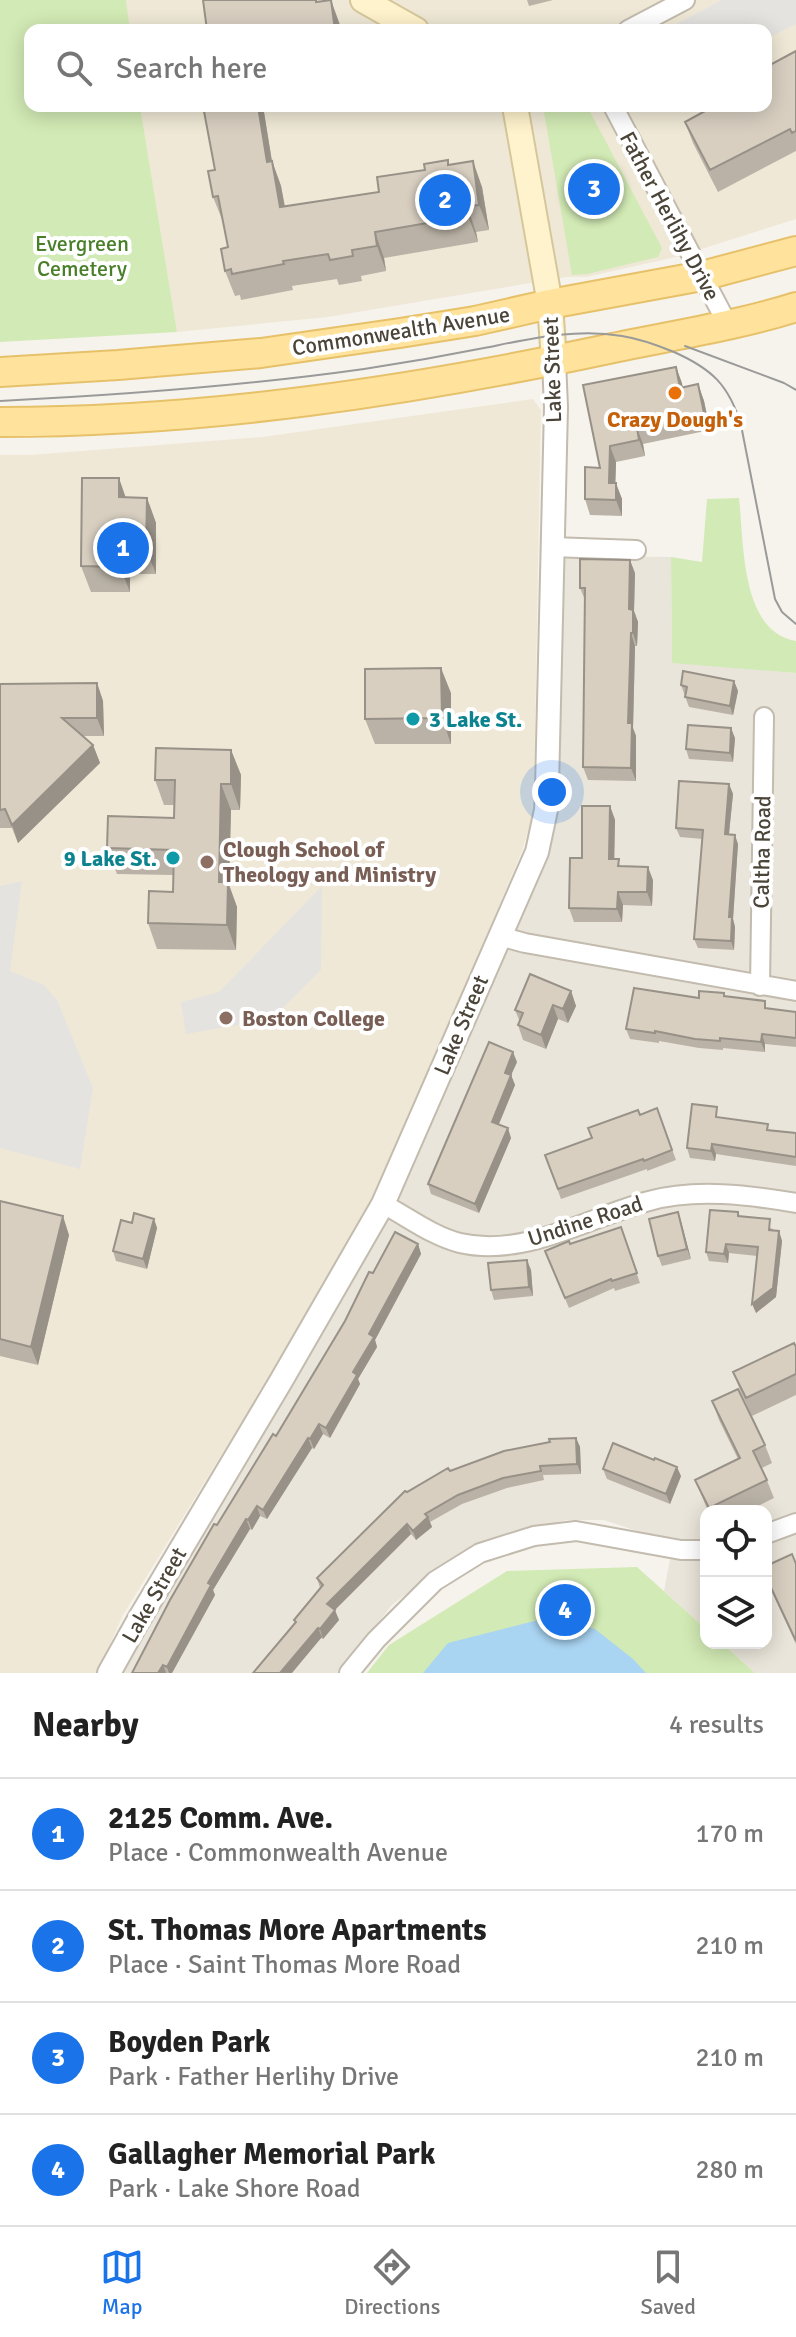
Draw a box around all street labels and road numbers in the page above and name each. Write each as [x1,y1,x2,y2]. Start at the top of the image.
street label: Father Herlihy Drive [614,127,726,305]
street label: Commonwealth Avenue [290,300,512,362]
street label: Lake Street [537,316,567,424]
street label: Caltha Road [748,795,776,909]
street label: Lake Street [428,971,494,1079]
street label: Undine Road [524,1190,646,1252]
street label: Lake Street [116,1542,192,1648]

